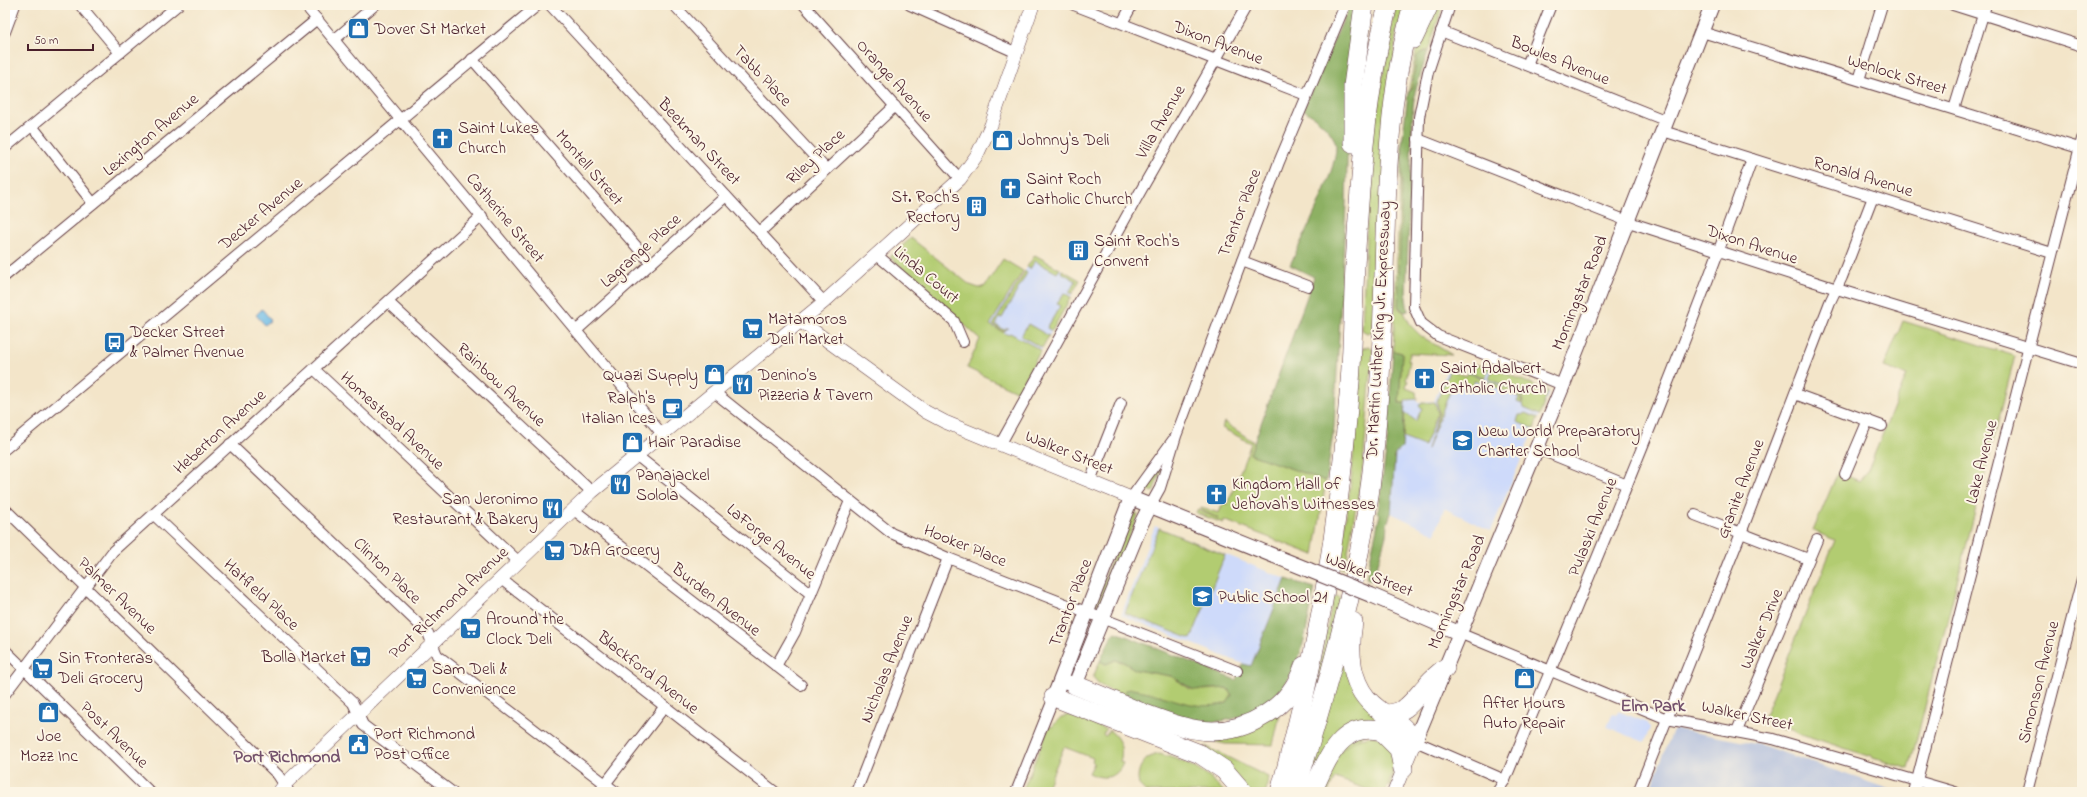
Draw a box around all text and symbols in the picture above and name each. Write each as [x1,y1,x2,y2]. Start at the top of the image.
street label: Dixon Avenue [1168,14,1267,72]
shop icon: Dover St Market [346,16,372,42]
place label: Dover St Market [373,17,486,42]
scale bar [28,26,93,52]
street label: Bowles Avenue [1506,29,1614,92]
text: 50 m [34,32,58,50]
street label: Orange Avenue [848,34,938,130]
street label: Tabb Place [727,39,798,113]
street label: Wenlock Street [1844,48,1950,102]
street label: Villa Avenue [1129,80,1192,165]
street label: Lexington Avenue [98,87,206,184]
street label: Beekman Street [651,92,747,192]
place label: Saint Lukes Church [458,116,539,161]
street label: Riley Place [781,123,852,192]
street label: Montell Street [549,124,629,212]
church icon: Saint Lukes Church [430,125,456,151]
shop icon: Johnny's Deli [990,127,1016,153]
place label: Johnny's Deli [1018,128,1110,154]
street label: Ronald Avenue [1810,150,1916,204]
street label: Trantor Place [1212,165,1268,261]
street label: Catherine Street [460,167,551,269]
place label: Saint Roch Catholic Church [1026,167,1132,212]
street label: Decker Avenue [213,171,309,257]
church icon: Saint Roch Catholic Church [997,176,1023,202]
place label: St. Roch's Rectory [891,185,960,231]
building icon: St. Roch's Rectory [963,194,989,220]
street label: Dr. Martin Luther King Jr. Expressway [1360,200,1400,461]
street label: Lagrange Place [595,208,689,296]
street label: Dixon Avenue [1702,218,1801,272]
place label: Saint Roch's Convent [1094,229,1180,274]
street label: Morningstar Road [1546,231,1616,355]
building icon: Saint Roch's Convent [1065,238,1091,264]
street label: Linda Court [887,240,965,310]
place label: Matamoros Deli Market [767,307,847,352]
supermarket icon: Matamoros Deli Market [740,316,766,342]
place label: Decker Street & Palmer Avenue [129,320,244,365]
bus stop icon: Decker Street & Palmer Avenue [102,329,128,355]
street label: Rainbow Avenue [451,337,552,433]
place label: Saint Adalbert Catholic Church [1440,356,1546,401]
shop icon: Quazi Supply [701,362,727,388]
place label: Quazi Supply [603,363,698,389]
place label: Denino’s Pizzeria & Tavern [757,363,873,408]
church icon: Saint Adalbert Catholic Church [1412,365,1438,391]
street label: Homestead Avenue [334,366,450,477]
restaurant icon: Denino’s Pizzeria & Tavern [730,372,756,398]
street label: Heberton Avenue [168,383,272,481]
place label: Ralph's Italian Ices [582,386,656,431]
cafe icon: Ralph's Italian Ices [659,395,685,421]
street label: Lake Avenue [1960,417,2005,507]
place label: New World Preparatory Charter School [1478,419,1640,464]
street label: Walker Street [1021,424,1117,482]
school or university icon: New World Preparatory Charter School [1449,428,1475,454]
shop icon: Hair Paradise [619,429,645,455]
place label: Hair Paradise [648,430,741,455]
street label: Granite Avenue [1711,435,1772,542]
place label: Panajackel Solola [636,463,710,508]
restaurant icon: Panajackel Solola [608,472,634,498]
place label: Kingdom Hall of Jehovah's Witnesses [1232,472,1376,517]
street label: Pulaski Avenue [1562,473,1624,580]
church icon: Kingdom Hall of Jehovah's Witnesses [1203,481,1229,507]
place label: San Jeronimo Restaurant & Bakery [393,487,538,533]
restaurant icon: San Jeronimo Restaurant & Bakery [540,496,566,522]
street label: LaForge Avenue [719,498,822,588]
street label: Hooker Place [920,518,1011,574]
street label: Morningstar Road [1422,531,1494,654]
street label: Clinton Place [347,532,427,610]
supermarket icon: D&A Grocery [541,537,567,563]
place label: D&A Grocery [569,538,660,564]
street label: Port Richmond Avenue [383,540,515,665]
street label: Walker Street [1321,546,1417,604]
street label: Palmer Avenue [72,552,163,641]
street label: Hatfield Place [217,553,305,637]
street label: Trantor Place [1043,555,1099,651]
street label: Burden Avenue [665,557,766,643]
school or university icon: Public School 21 [1190,584,1216,610]
place label: Public School 21 [1218,585,1328,610]
street label: Walker Drive [1734,585,1790,673]
place label: Around the Clock Deli [486,607,564,652]
street label: Nicholas Avenue [854,611,920,727]
supermarket icon: Around the Clock Deli [458,616,484,642]
street label: Simonson Avenue [2012,618,2066,746]
street label: Blackford Avenue [591,625,704,721]
supermarket icon: Bolla Market [348,644,374,670]
place label: Bolla Market [261,645,346,670]
place label: Sin Fronteras Deli Grocery [57,646,153,692]
supermarket icon: Sin Fronteras Deli Grocery [30,655,56,681]
place label: Sam Deli & Convenience [432,657,516,702]
supermarket icon: Sam Deli & Convenience [404,666,430,692]
shop icon: After Hours Auto Repair [1511,666,1537,692]
place label: After Hours Auto Repair [1483,691,1566,736]
district label: Elm Park [1621,694,1687,720]
street label: Walker Street [1699,694,1795,738]
street label: Post Avenue [74,696,154,775]
shop icon: Joe Mozz Inc [36,699,62,725]
place label: Port Richmond Post Office [374,722,475,767]
place label: Joe Mozz Inc [20,724,78,769]
public building icon: Port Richmond Post Office [346,731,372,757]
district label: Port Richmond [234,745,341,771]

